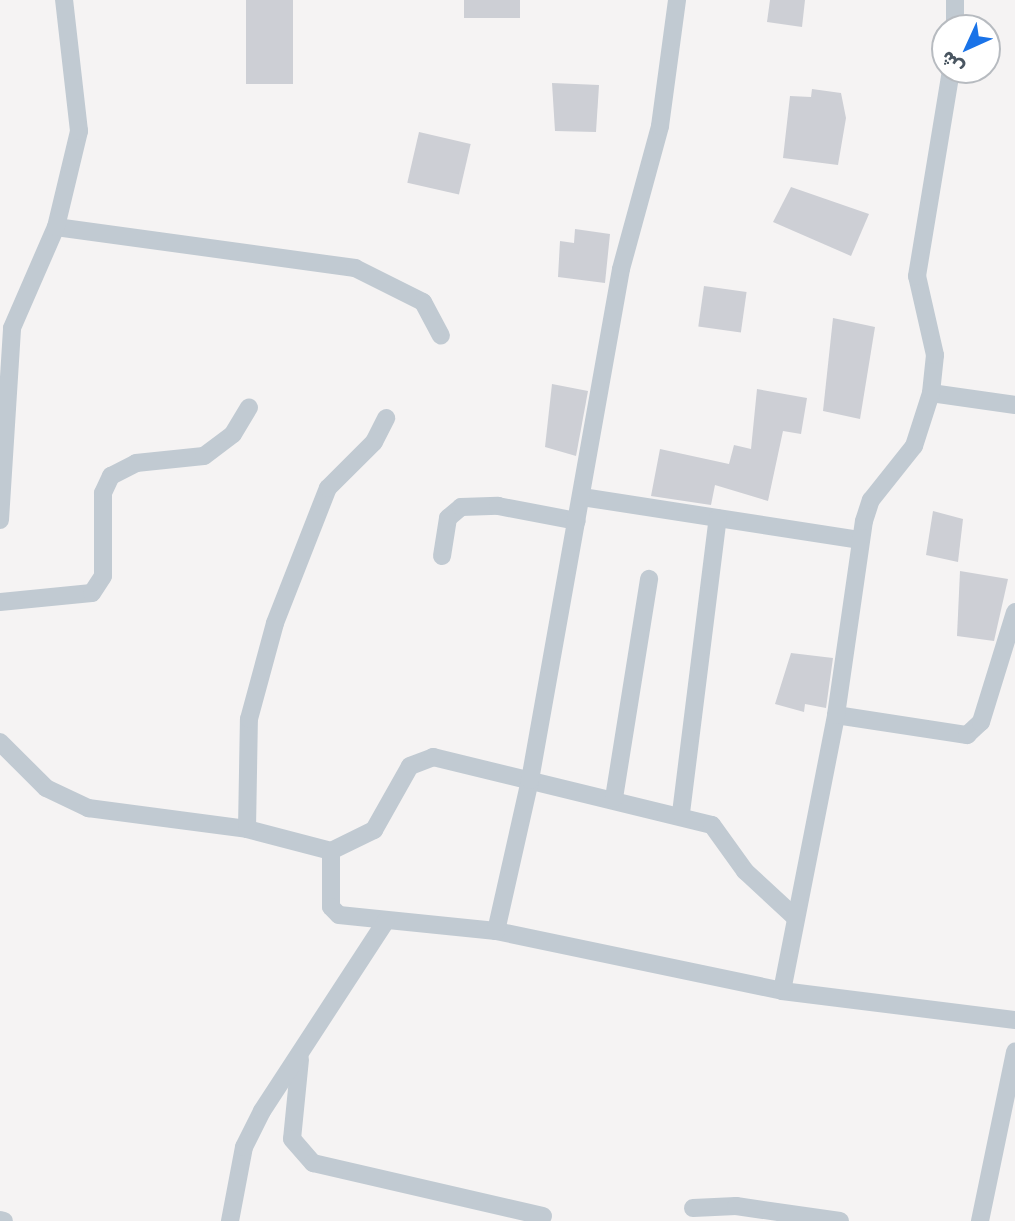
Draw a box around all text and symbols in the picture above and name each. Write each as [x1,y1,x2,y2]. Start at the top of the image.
north arrow [931,14,1001,84]
text: ش [936,46,969,79]

